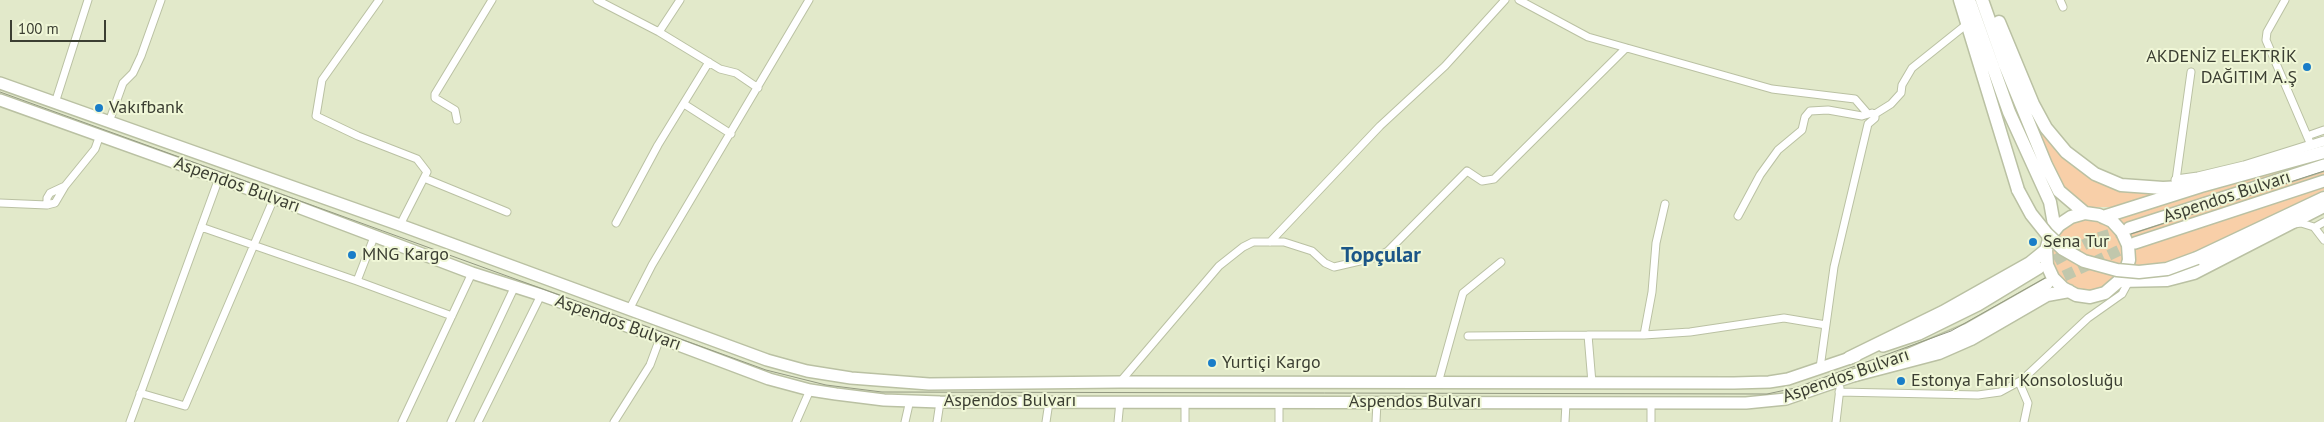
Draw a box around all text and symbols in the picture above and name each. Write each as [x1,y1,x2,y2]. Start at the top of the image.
scale bar [12,10,109,42]
text: 100 m [18,19,59,38]
place label: AKDENİZ ELEKTRİK DAĞITIM A.Ş [2146,46,2297,88]
marker: AKDENİZ ELEKTRİK DAĞITIM A.Ş [2301,61,2313,73]
place label: Vakıfbank [109,97,184,119]
marker: Vakıfbank [93,102,105,114]
street label: Aspendos Bulvarı [171,152,303,218]
street label: Aspendos Bulvarı [2161,166,2293,228]
place label: Sena Tur [2043,231,2109,253]
marker: Sena Tur [2027,236,2039,248]
district label: Topçular [1341,243,1421,269]
place label: MNG Kargo [362,244,449,266]
marker: MNG Kargo [346,249,358,261]
street label: Aspendos Bulvarı [552,290,684,356]
street label: Aspendos Bulvarı [1780,344,1912,408]
place label: Yurtiçi Kargo [1222,352,1321,374]
marker: Yurtiçi Kargo [1206,357,1218,369]
place label: Estonya Fahri Konsolosluğu [1911,370,2123,392]
marker: Estonya Fahri Konsolosluğu [1895,375,1907,387]
street label: Aspendos Bulvarı [944,390,1076,412]
street label: Aspendos Bulvarı [1349,391,1481,413]

